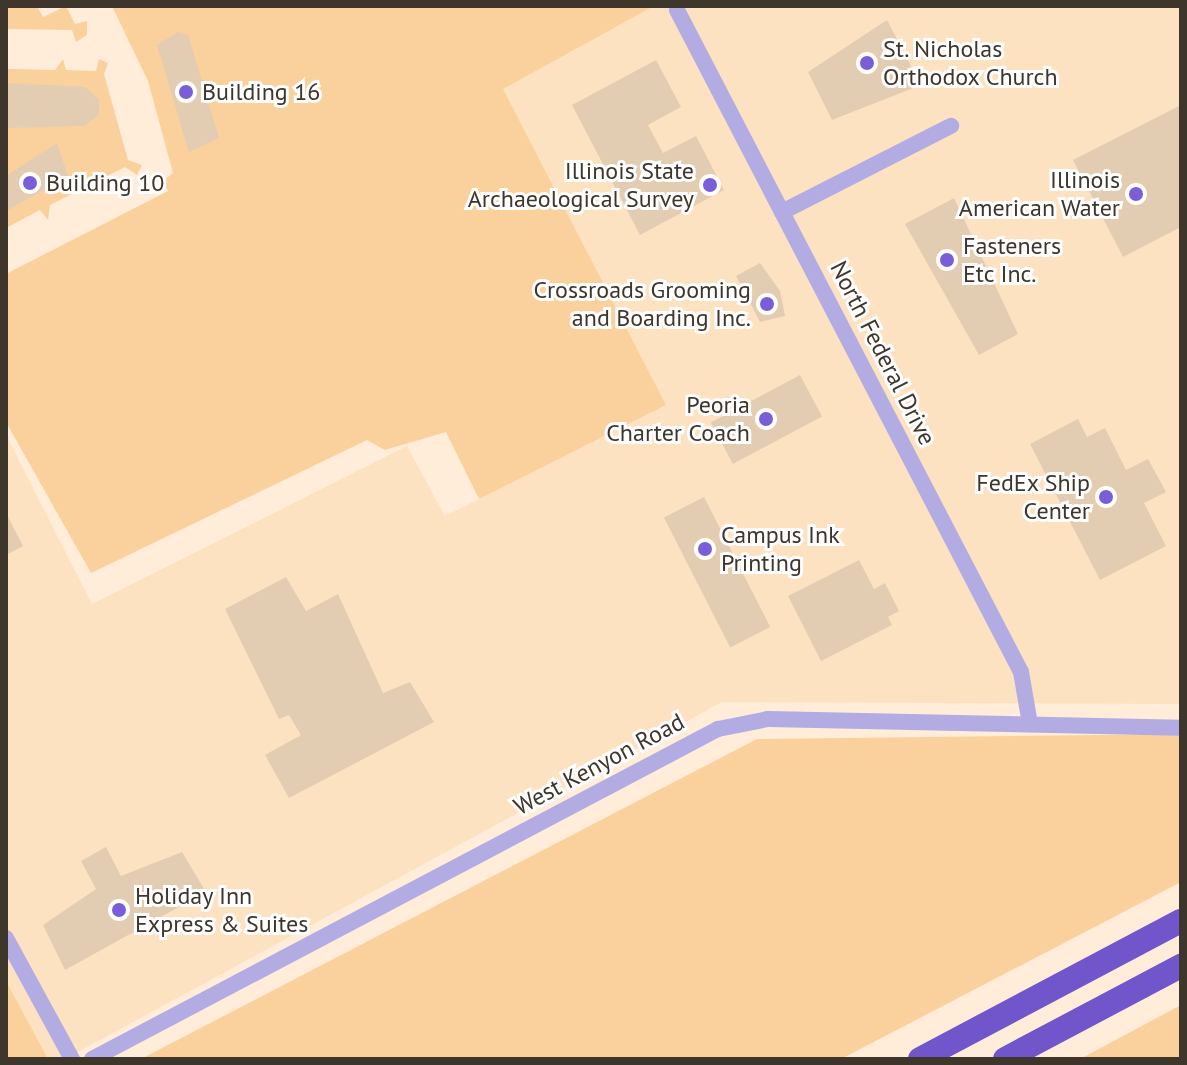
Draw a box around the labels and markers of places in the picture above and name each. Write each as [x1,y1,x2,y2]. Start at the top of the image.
place label: St. Nicholas Orthodox Church [883,35,1058,91]
marker: St. Nicholas Orthodox Church [858,54,876,72]
place label: Building 16 [202,78,320,106]
marker: Building 16 [177,83,195,101]
place label: Illinois State Archaeological Survey [468,157,694,213]
place label: Illinois American Water [958,166,1120,222]
place label: Building 10 [46,169,164,197]
marker: Building 10 [21,174,39,192]
marker: Illinois State Archaeological Survey [701,176,719,194]
marker: Illinois American Water [1127,185,1145,203]
place label: Fasteners Etc Inc. [963,232,1061,288]
marker: Fasteners Etc Inc. [938,251,956,269]
place label: Crossroads Grooming and Boarding Inc. [534,276,751,332]
marker: Crossroads Grooming and Boarding Inc. [758,295,776,313]
place label: Peoria Charter Coach [606,391,750,447]
marker: Peoria Charter Coach [757,410,775,428]
place label: FedEx Ship Center [976,469,1090,525]
marker: FedEx Ship Center [1097,488,1115,506]
place label: Campus Ink Printing [721,521,840,577]
marker: Campus Ink Printing [696,540,714,558]
place label: Holiday Inn Express & Suites [135,882,308,938]
marker: Holiday Inn Express & Suites [110,901,128,919]

